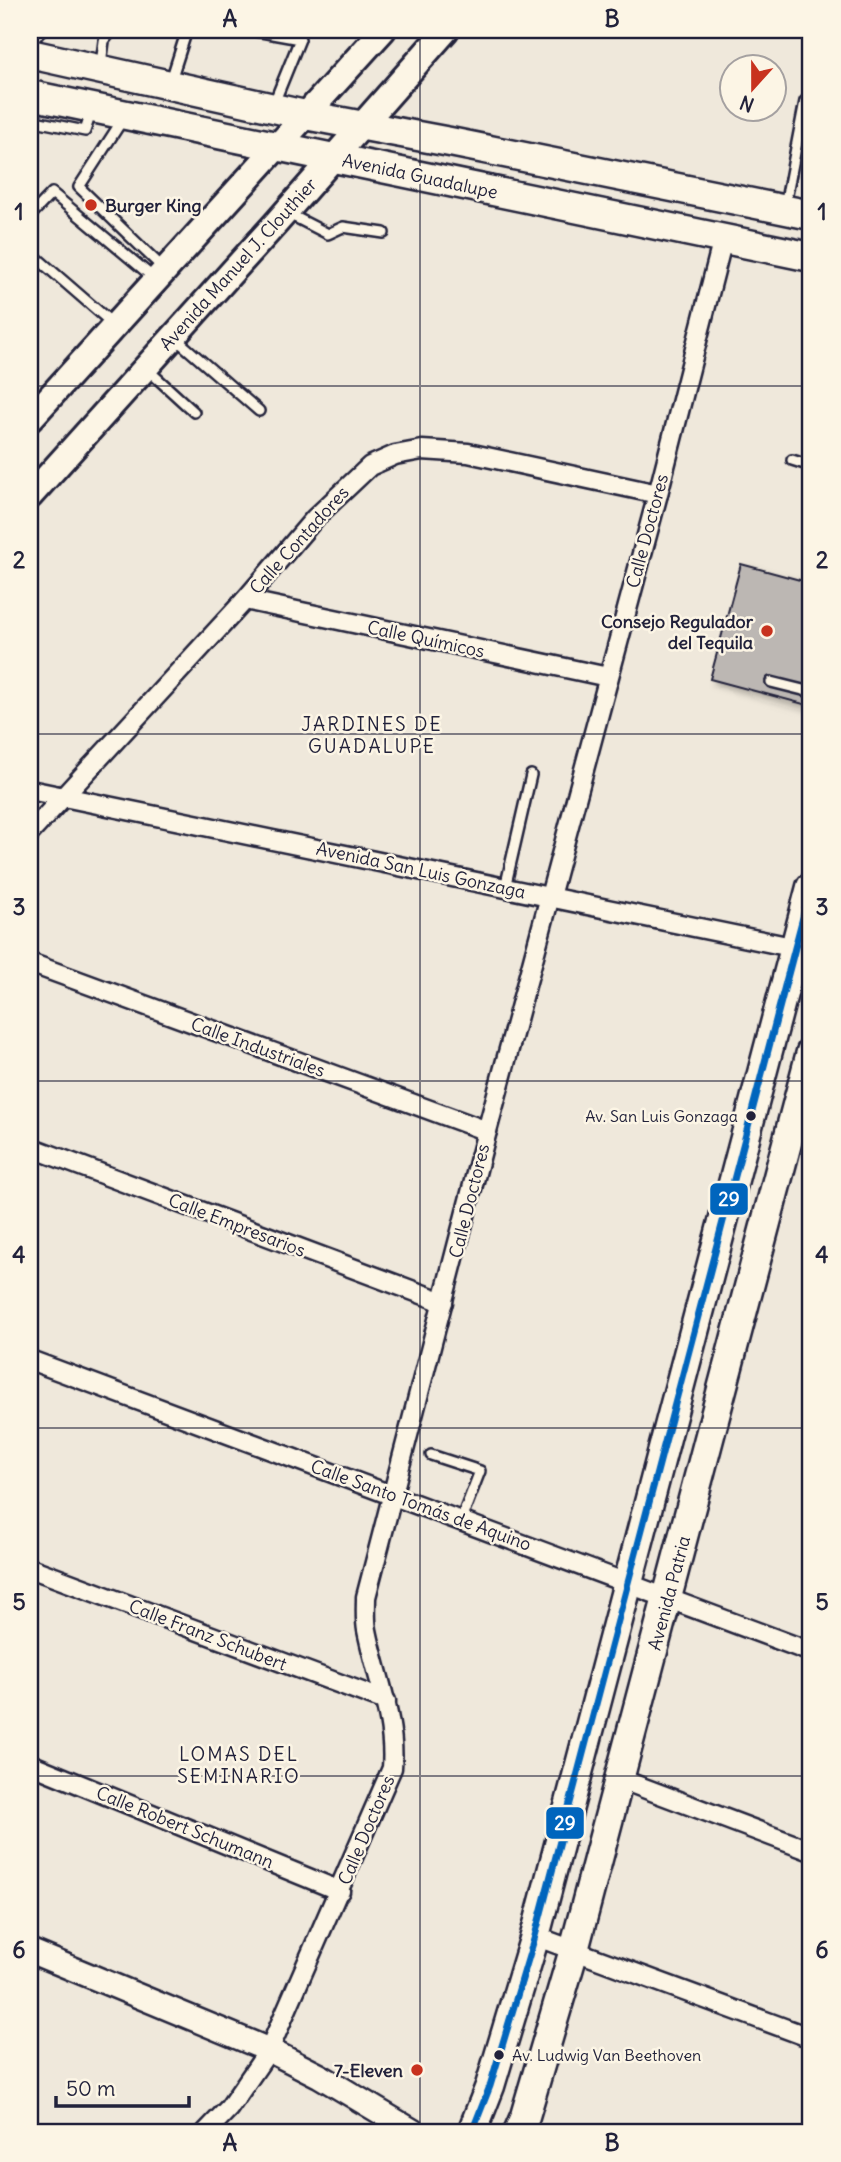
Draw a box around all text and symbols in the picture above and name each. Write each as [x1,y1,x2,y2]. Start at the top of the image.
text: A [223,4,238,33]
text: B [604,4,620,33]
north arrow [718,52,788,122]
text: N [736,90,757,117]
street label: Avenida Guadalupe [340,148,500,204]
street label: Avenida Manuel J. Clouthier [154,173,322,355]
place label: Burger King [105,194,201,217]
text: 1 [14,197,24,226]
marker: Burger King [83,197,99,213]
text: 1 [817,197,827,226]
street label: Calle Doctores [621,472,673,590]
street label: Calle Contadores [244,481,354,599]
text: 2 [13,545,26,574]
text: 2 [816,545,829,574]
place label: Consejo Regulador del Tequila [601,610,754,654]
street label: Calle Químicos [365,615,487,663]
marker: Consejo Regulador del Tequila [759,623,775,639]
district label: JARDINES DE GUADALUPE [301,712,443,758]
street label: Avenida San Luis Gonzaga [314,837,528,903]
text: 3 [12,892,26,921]
text: 3 [815,892,829,921]
street label: Calle Industriales [188,1012,328,1082]
place label: Av. San Luis Gonzaga [585,1106,738,1126]
marker: Av. San Luis Gonzaga [744,1109,758,1123]
street label: Calle Doctores [444,1141,494,1261]
line badge: 29 [709,1182,749,1216]
text: 29 [718,1187,740,1211]
street label: Calle Empresarios [165,1188,309,1262]
text: 4 [12,1240,26,1269]
text: 4 [815,1240,829,1269]
street label: Calle Santo Tomás de Aquino [308,1454,534,1556]
street label: Avenida Patria [643,1533,695,1653]
text: 5 [12,1587,26,1616]
text: 5 [815,1587,829,1616]
street label: Calle Franz Schubert [126,1594,290,1676]
district label: LOMAS DEL SEMINARIO [177,1742,301,1788]
street label: Calle Doctores [333,1772,399,1888]
street label: Calle Robert Schumann [93,1781,277,1873]
line badge: 29 [545,1806,585,1840]
text: 29 [554,1811,576,1835]
text: 6 [12,1935,26,1964]
text: 6 [815,1935,829,1964]
place label: Av. Ludwig Van Beethoven [512,2045,701,2065]
marker: Av. Ludwig Van Beethoven [492,2048,506,2062]
place label: 7-Eleven [334,2059,404,2082]
marker: 7-Eleven [409,2062,425,2078]
scale bar [56,2064,189,2108]
text: 50 m [66,2075,115,2102]
text: A [223,2128,238,2157]
text: B [604,2128,620,2157]

